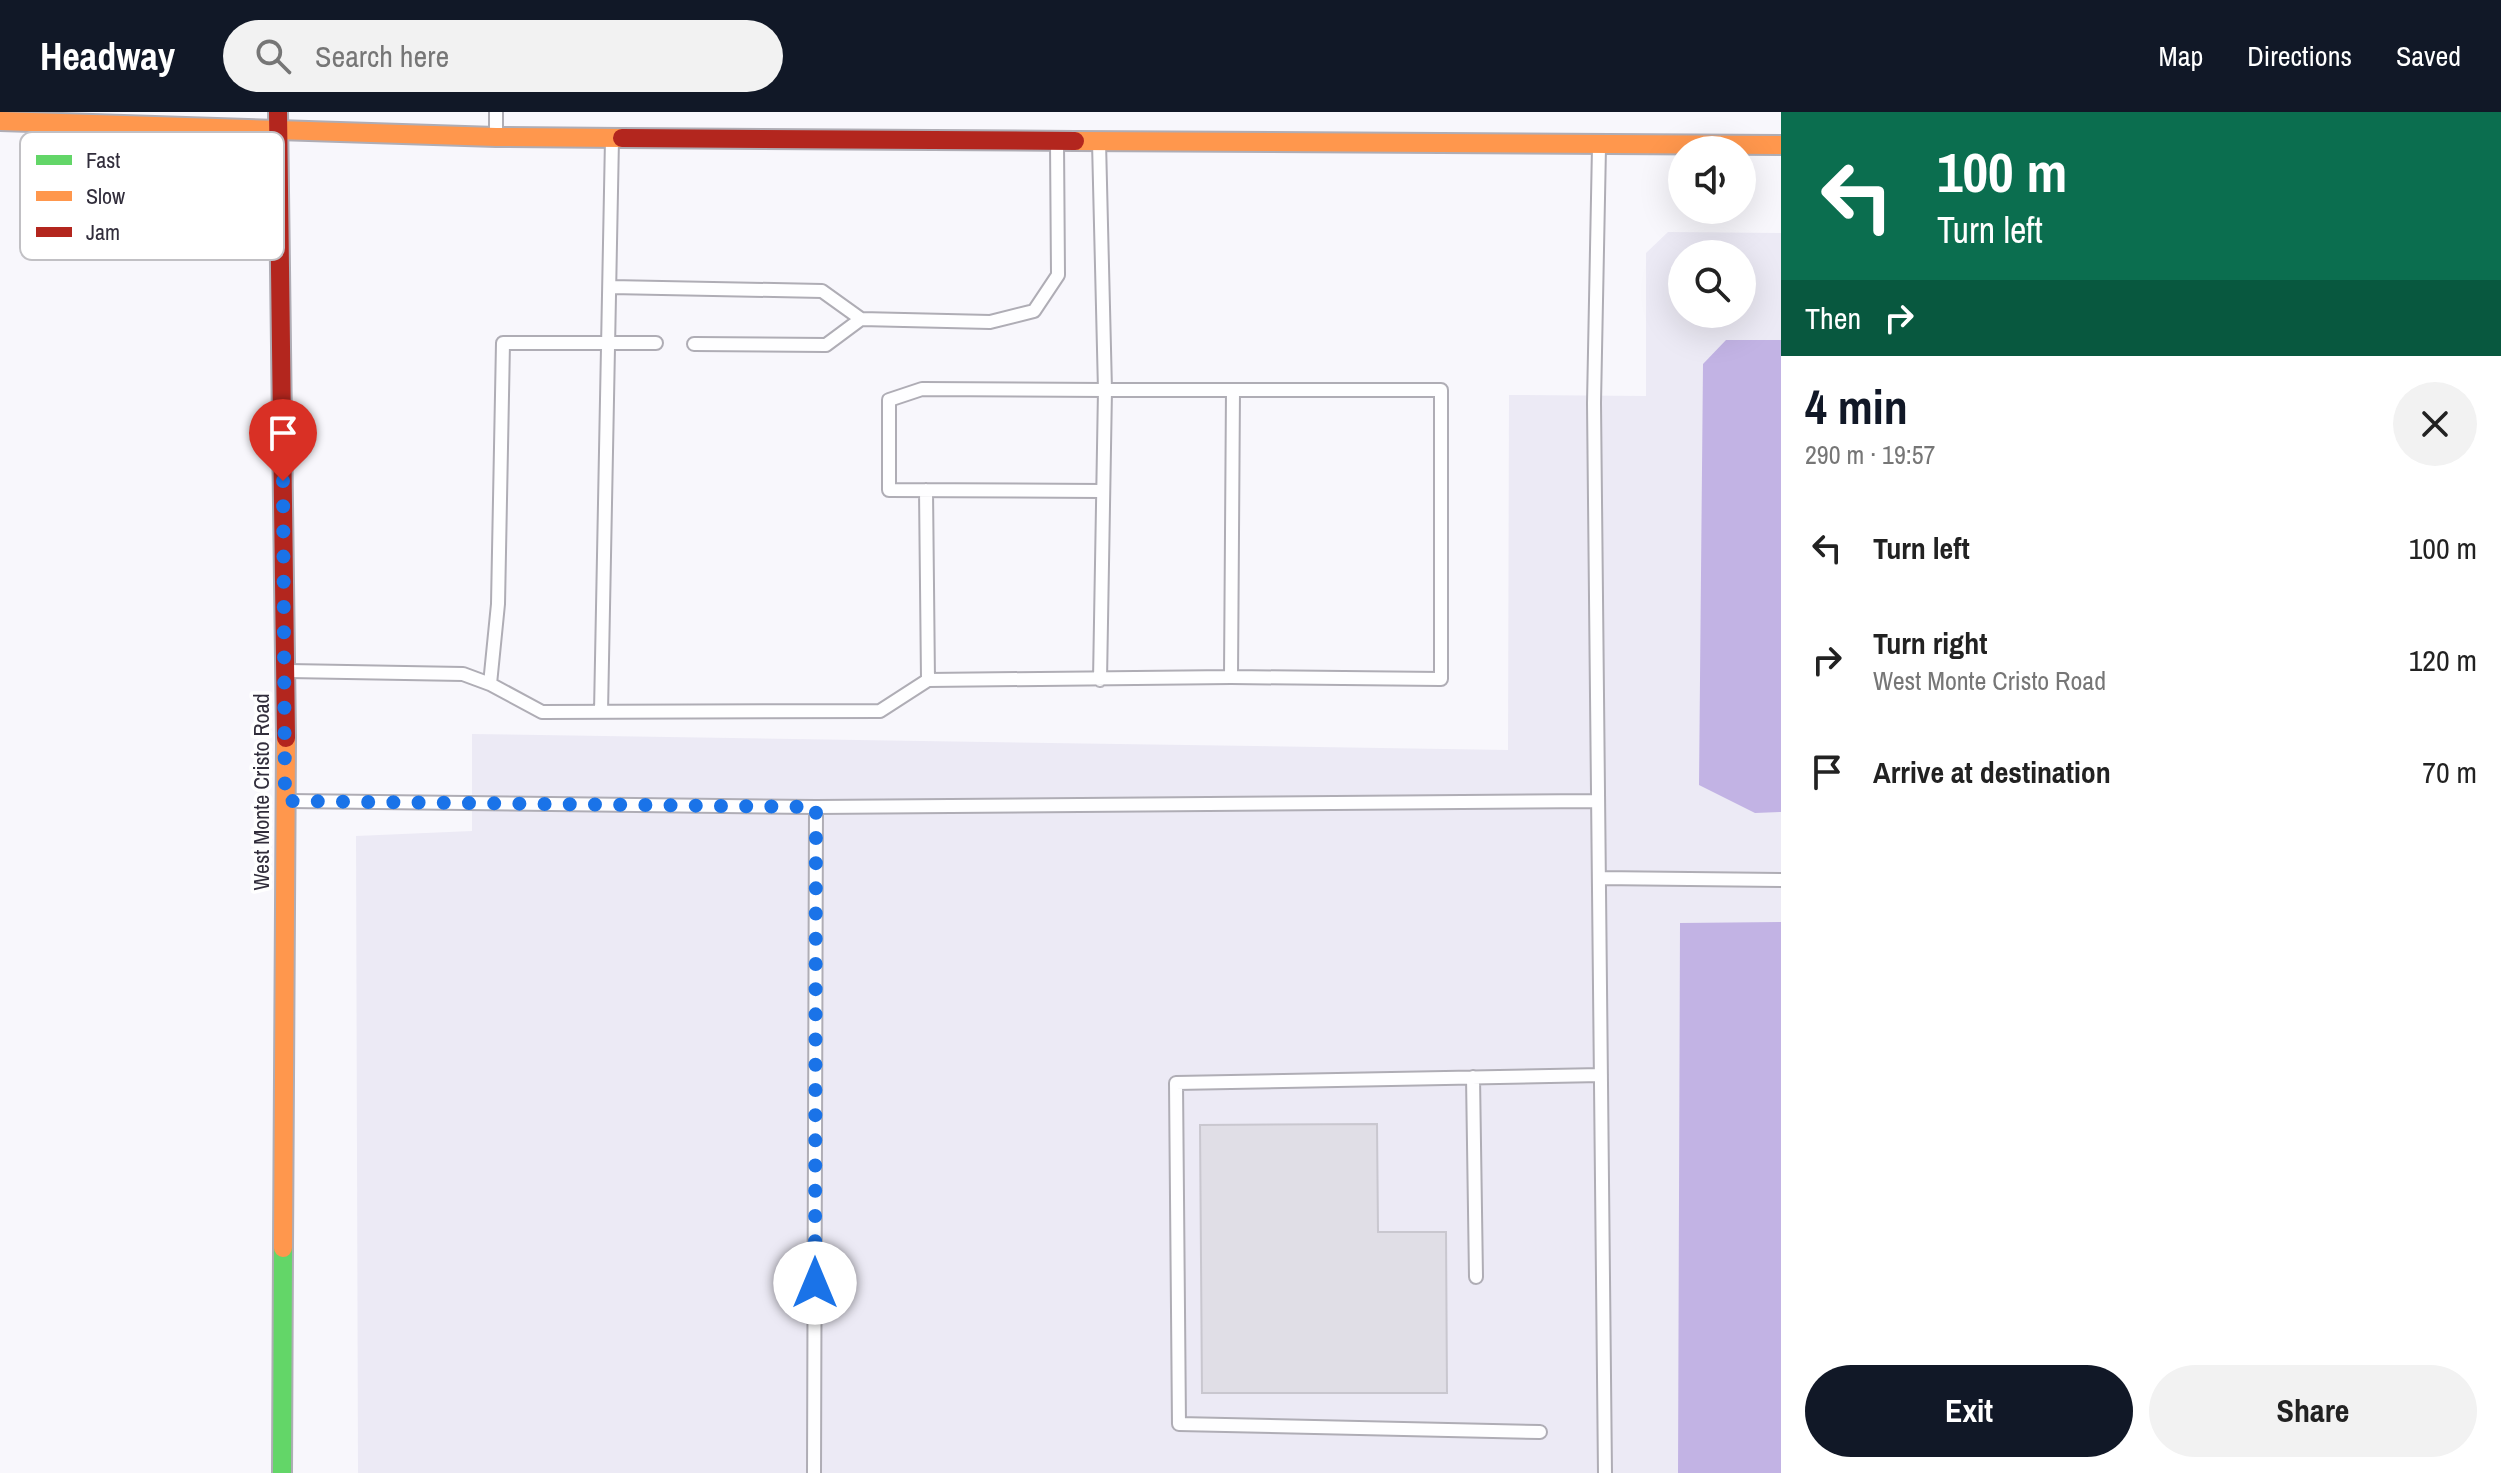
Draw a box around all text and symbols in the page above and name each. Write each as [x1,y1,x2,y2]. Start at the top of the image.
search box [223,20,783,92]
text: Headway [40,31,175,82]
icon: search [251,34,295,78]
text: Search here [315,36,449,76]
text: Map [2159,37,2203,75]
text: Directions [2247,37,2352,75]
text: Saved [2396,37,2461,75]
legend [20,132,284,260]
text: 100 m [1937,134,2067,209]
map controls [1668,136,1756,328]
button: sound [1668,136,1756,224]
icon: left [1805,144,1909,248]
text: Fast [86,145,120,175]
text: Slow [86,181,125,211]
text: Turn left [1937,206,2043,254]
text: Jam [86,217,120,247]
button: search [1668,240,1756,328]
icon: right [1877,296,1921,340]
text: Then [1805,298,1861,338]
text: 4 min [1805,374,1908,439]
button: close [2393,382,2477,466]
pin [249,399,317,481]
icon: arrive [261,411,305,455]
text: 290 m · 19:57 [1805,437,1935,472]
icon: left [1805,526,1849,570]
text: Turn left [1873,528,1970,568]
text: 100 m [2409,528,2477,568]
text: Turn right [1873,623,1987,663]
icon: right [1805,638,1849,682]
text: 120 m [2409,640,2477,680]
text: West Monte Cristo Road [1873,663,2106,698]
street label: West Monte Cristo Road [246,693,276,891]
icon: arrive [1805,750,1849,794]
text: Arrive at destination [1873,752,2111,792]
text: 70 m [2422,752,2477,792]
position arrow [773,1241,857,1325]
button: Exit [1805,1365,2133,1457]
button: Share [2149,1365,2477,1457]

